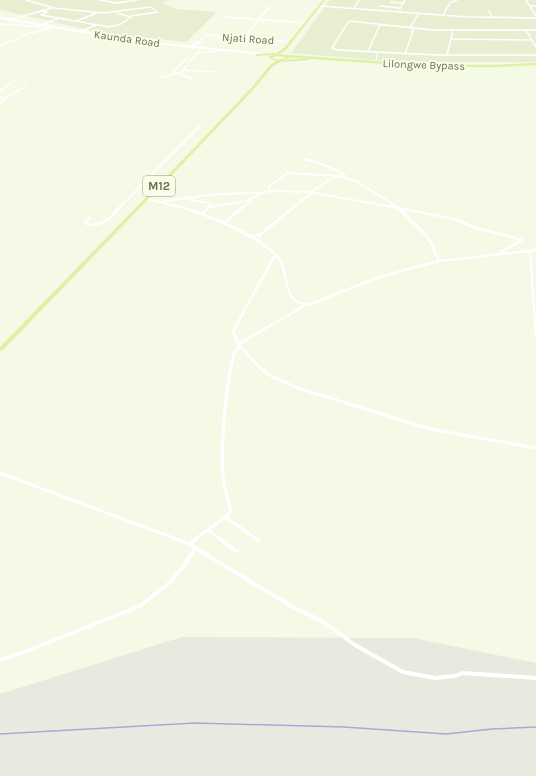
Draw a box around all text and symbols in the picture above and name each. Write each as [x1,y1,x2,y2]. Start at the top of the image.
street label: Kaunda Road [93,28,161,50]
street label: Njati Road [221,31,275,47]
street label: Lilongwe Bypass [382,57,466,73]
road number: M12 [143,176,175,196]

